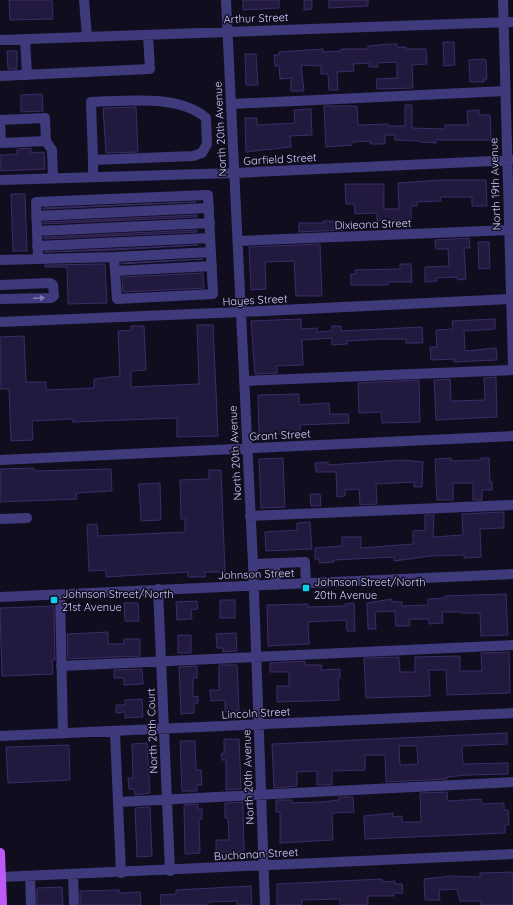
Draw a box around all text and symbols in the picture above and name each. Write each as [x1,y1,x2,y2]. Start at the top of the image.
street label: Arthur Street [223,10,289,26]
street label: North 20th Avenue [211,81,229,177]
street label: North 19th Avenue [486,137,504,231]
street label: Garfield Street [243,150,317,168]
street label: Dixieana Street [334,216,412,232]
street label: Hayes Street [222,291,288,309]
one-way arrow [33,295,46,301]
street label: North 20th Avenue [226,405,244,501]
street label: Grant Street [249,426,311,444]
street label: Johnson Street [217,566,295,582]
place label: Johnson Street/North 20th Avenue [314,575,425,602]
marker: Johnson Street/North 20th Avenue [301,583,311,593]
place label: Johnson Street/North 21st Avenue [62,587,173,614]
marker: Johnson Street/North 21st Avenue [49,595,59,605]
street label: North 20th Court [144,688,160,774]
street label: Lincoln Street [221,704,291,722]
street label: North 20th Avenue [239,729,257,825]
street label: Buchanan Street [213,845,299,863]

